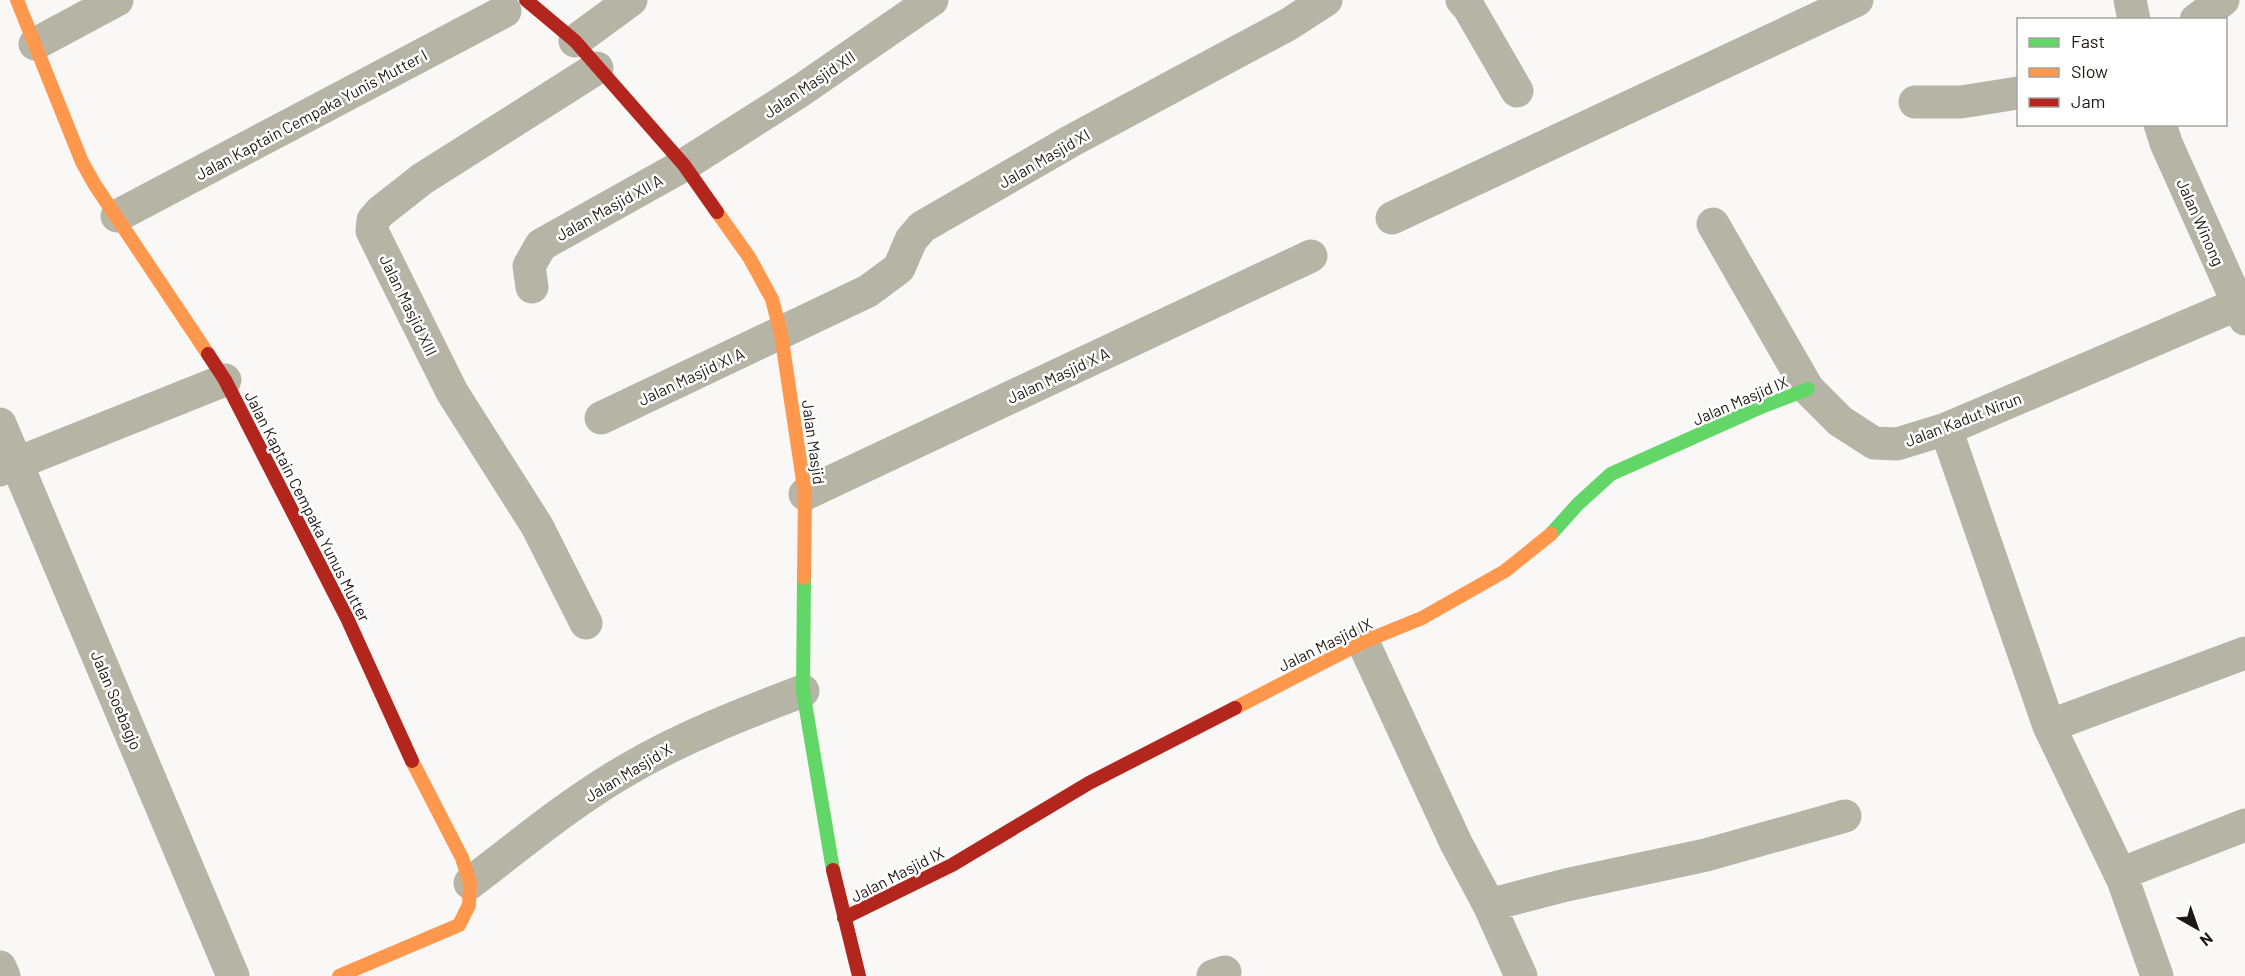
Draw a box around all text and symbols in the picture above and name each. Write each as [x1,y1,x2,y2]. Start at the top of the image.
legend [2017,18,2227,126]
text: Fast [2071,30,2105,52]
street label: Jalan Kaptain Cempaka Yunis Mutter I [192,45,430,183]
street label: Jalan Masjid XII [760,46,858,122]
text: Slow [2071,60,2108,82]
text: Jam [2071,90,2105,112]
street label: Jalan Masjid XI [995,124,1093,192]
street label: Jalan Masjid XII A [552,170,666,244]
street label: Jalan Winong [2173,175,2229,269]
street label: Jalan Masjid XIII [376,251,442,359]
street label: Jalan Masjid XI A [635,343,747,409]
street label: Jalan Masjid X A [1004,343,1112,407]
street label: Jalan Masjid IX [1689,371,1791,429]
street label: Jalan Kaptain Cempaka Yunus Mutter [241,387,375,625]
street label: Jalan Kadut Nirun [1902,388,2024,450]
street label: Jalan Masjid [799,399,829,485]
street label: Jalan Masjid IX [1275,613,1375,675]
street label: Jalan Soebagjo [88,648,146,752]
street label: Jalan Masjid X [581,739,675,805]
street label: Jalan Masjid IX [847,842,947,906]
north arrow [2167,898,2227,958]
text: N [2197,929,2217,951]

